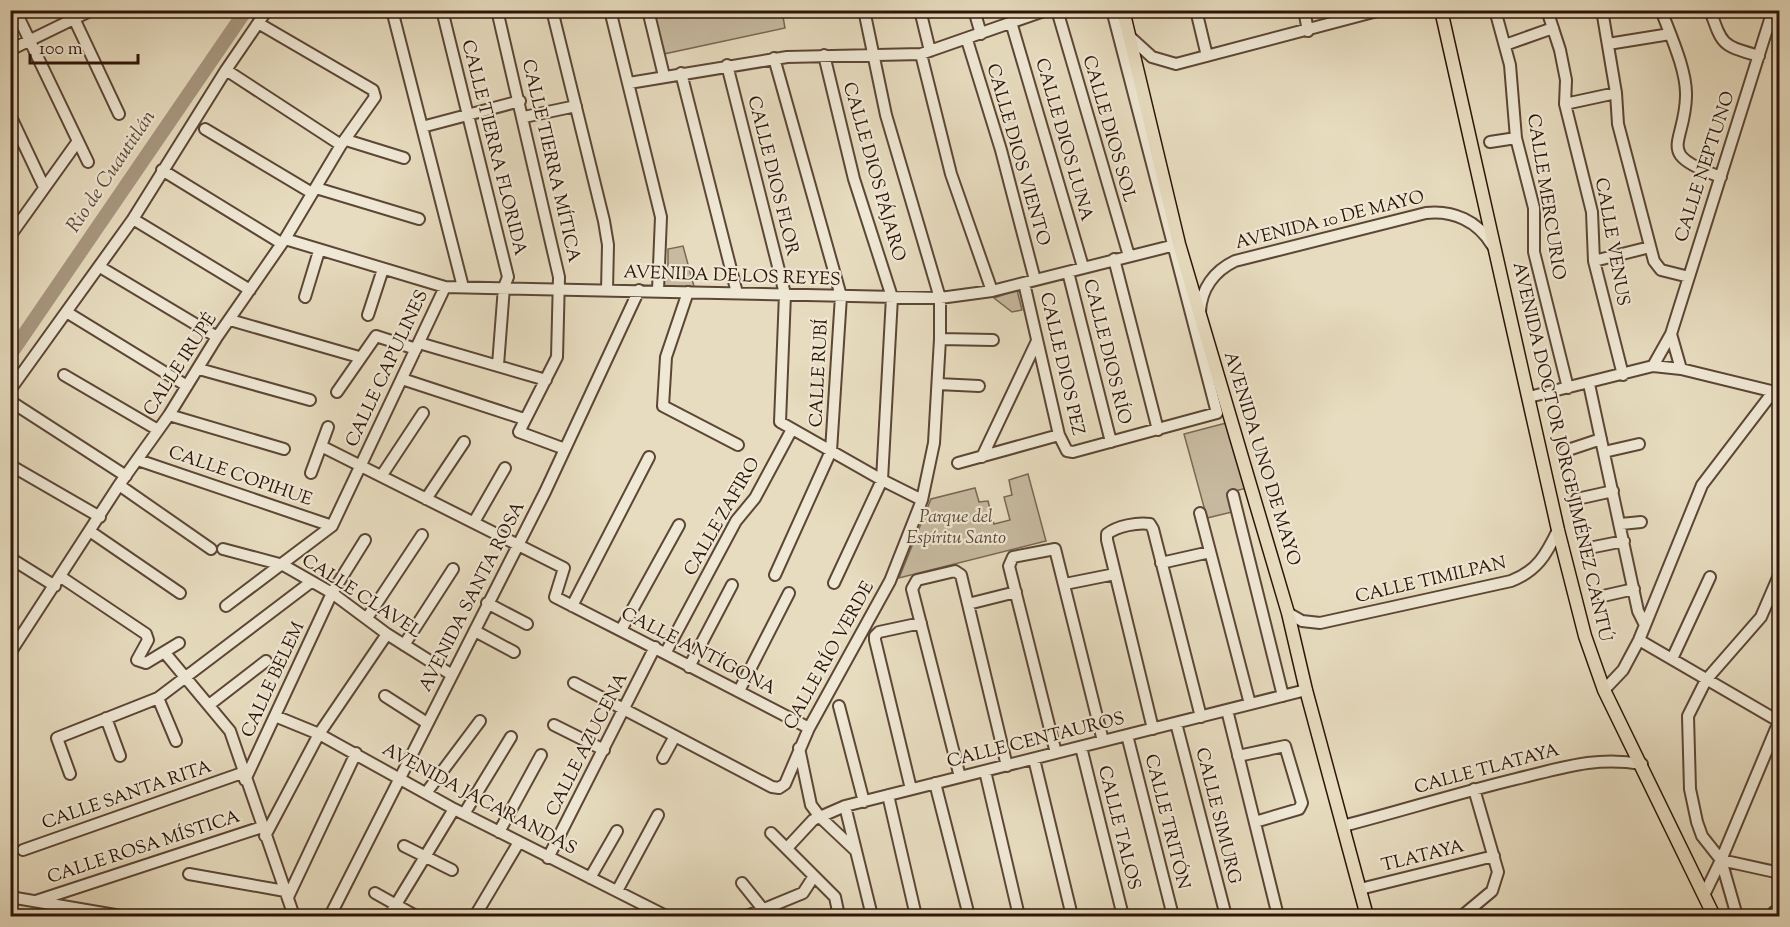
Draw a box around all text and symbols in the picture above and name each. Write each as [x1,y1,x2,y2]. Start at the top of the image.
scale bar [30,27,138,65]
text: 100 m [39,37,83,63]
street label: CALLE TIERRA FLORIDA [454,37,532,259]
street label: CALLE DIOS SOL [1075,52,1141,206]
street label: CALLE DIOS LUNA [1027,55,1099,225]
street label: CALLE TIERRA MÍTICA [514,57,586,266]
street label: CALLE DIOS VIENTO [979,61,1055,249]
street label: CALLE DIOS PÁJARO [835,79,911,265]
street label: CALLE NEPTUNO [1669,88,1743,246]
street label: CALLE DIOS FLOR [740,93,804,259]
water label: Rio de Cuautitlán [60,105,164,239]
street label: CALLE MERCURIO [1519,112,1571,282]
street label: CALLE VENUS [1587,176,1635,308]
street label: AVENIDA 10 DE MAYO [1233,185,1427,257]
street label: AVENIDA DE LOS REYES [623,260,841,294]
street label: AVENIDA DOCTOR JORGE JIMÉNEZ CANTÚ [1505,260,1618,645]
street label: CALLE DIOS RÍO [1075,277,1137,427]
street label: CALLE CAPULINES [340,286,436,452]
street label: CALLE DIOS PEZ [1032,290,1090,438]
street label: CALLE IRUPÉ [138,308,224,422]
street label: CALLE RUBÍ [804,318,836,428]
street label: AVENIDA UNO DE MAYO [1216,349,1306,569]
street label: CALLE COPIHUE [165,440,315,514]
street label: CALLE ZAFIRO [678,453,768,581]
street label: AVENIDA SANTA ROSA [414,497,533,697]
park label: Parque del Espíritu Santo [906,505,1006,552]
street label: CALLE CLAVEL [296,548,426,646]
street label: CALLE TIMILPAN [1353,551,1509,611]
street label: CALLE RÍO VERDE [778,577,882,735]
street label: CALLE ANTÍGONA [616,602,780,703]
street label: CALLE BELEM [236,617,312,742]
street label: CALLE AZUCENA [540,668,636,821]
street label: CALLE CENTAUROS [944,706,1128,776]
street label: AVENIDA JACARANDAS [377,738,581,862]
street label: CALLE TLATAYA [1412,738,1563,802]
street label: CALLE SIMURG [1187,745,1247,887]
street label: CALLE TRITÓN [1137,751,1196,892]
street label: CALLE SANTA RITA [39,755,216,837]
street label: CALLE TALOS [1090,763,1146,893]
street label: CALLE ROSA MÍSTICA [44,804,244,891]
street label: TLATAYA [1379,834,1467,880]

